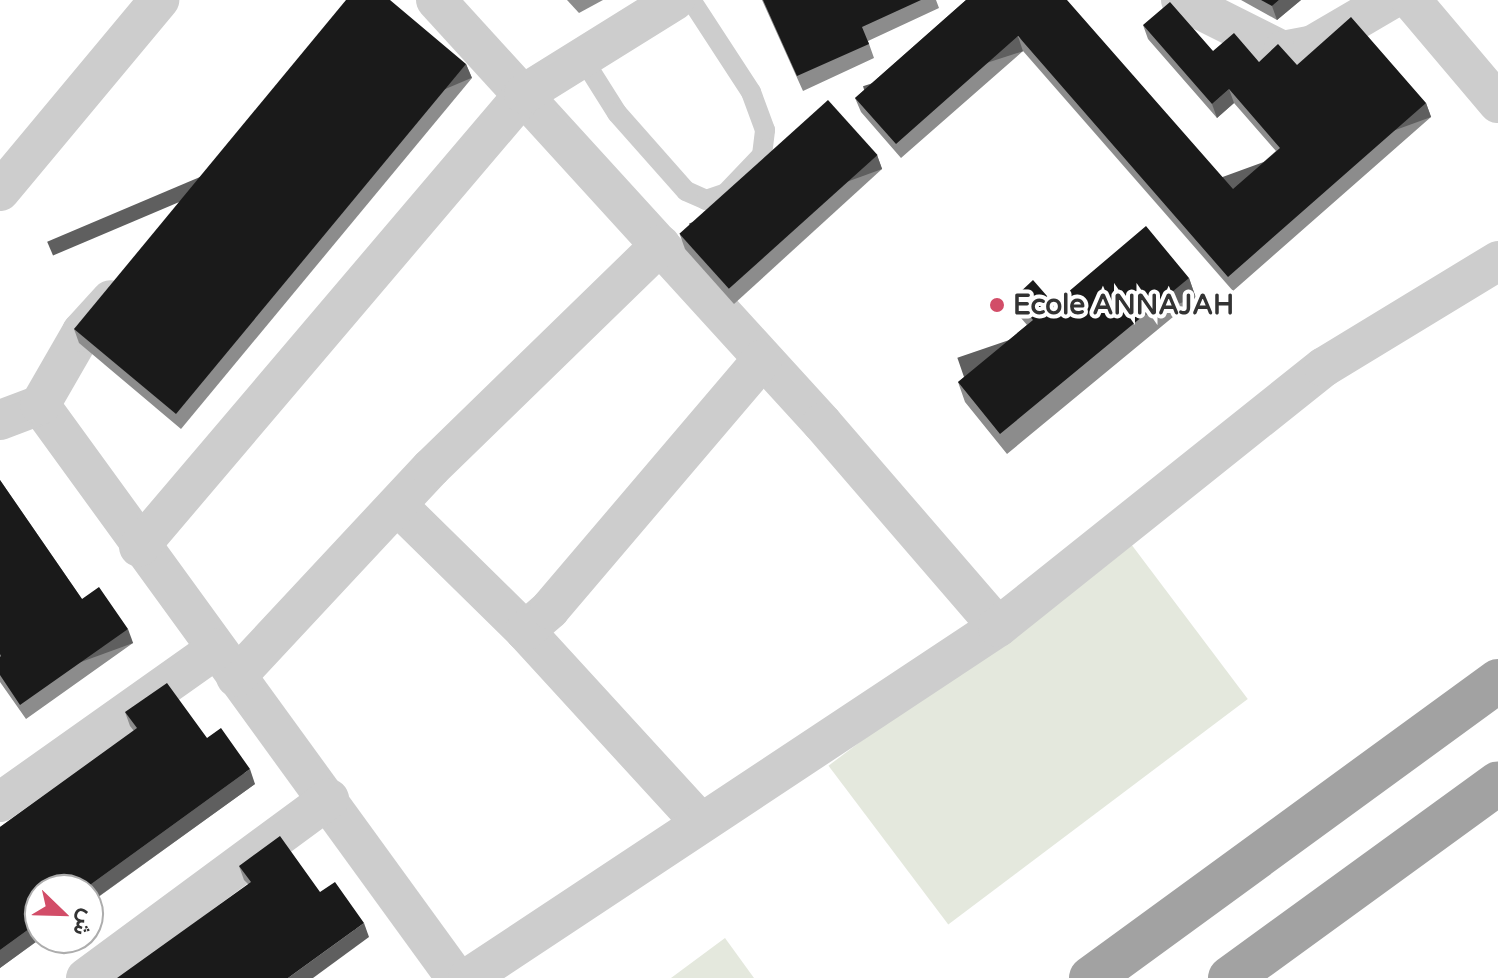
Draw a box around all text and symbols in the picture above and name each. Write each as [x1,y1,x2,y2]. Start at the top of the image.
place label: Ecole ANNAJAH [1013,288,1234,322]
marker: Ecole ANNAJAH [988,296,1006,314]
north arrow [24,874,104,954]
text: ش [67,905,101,940]

